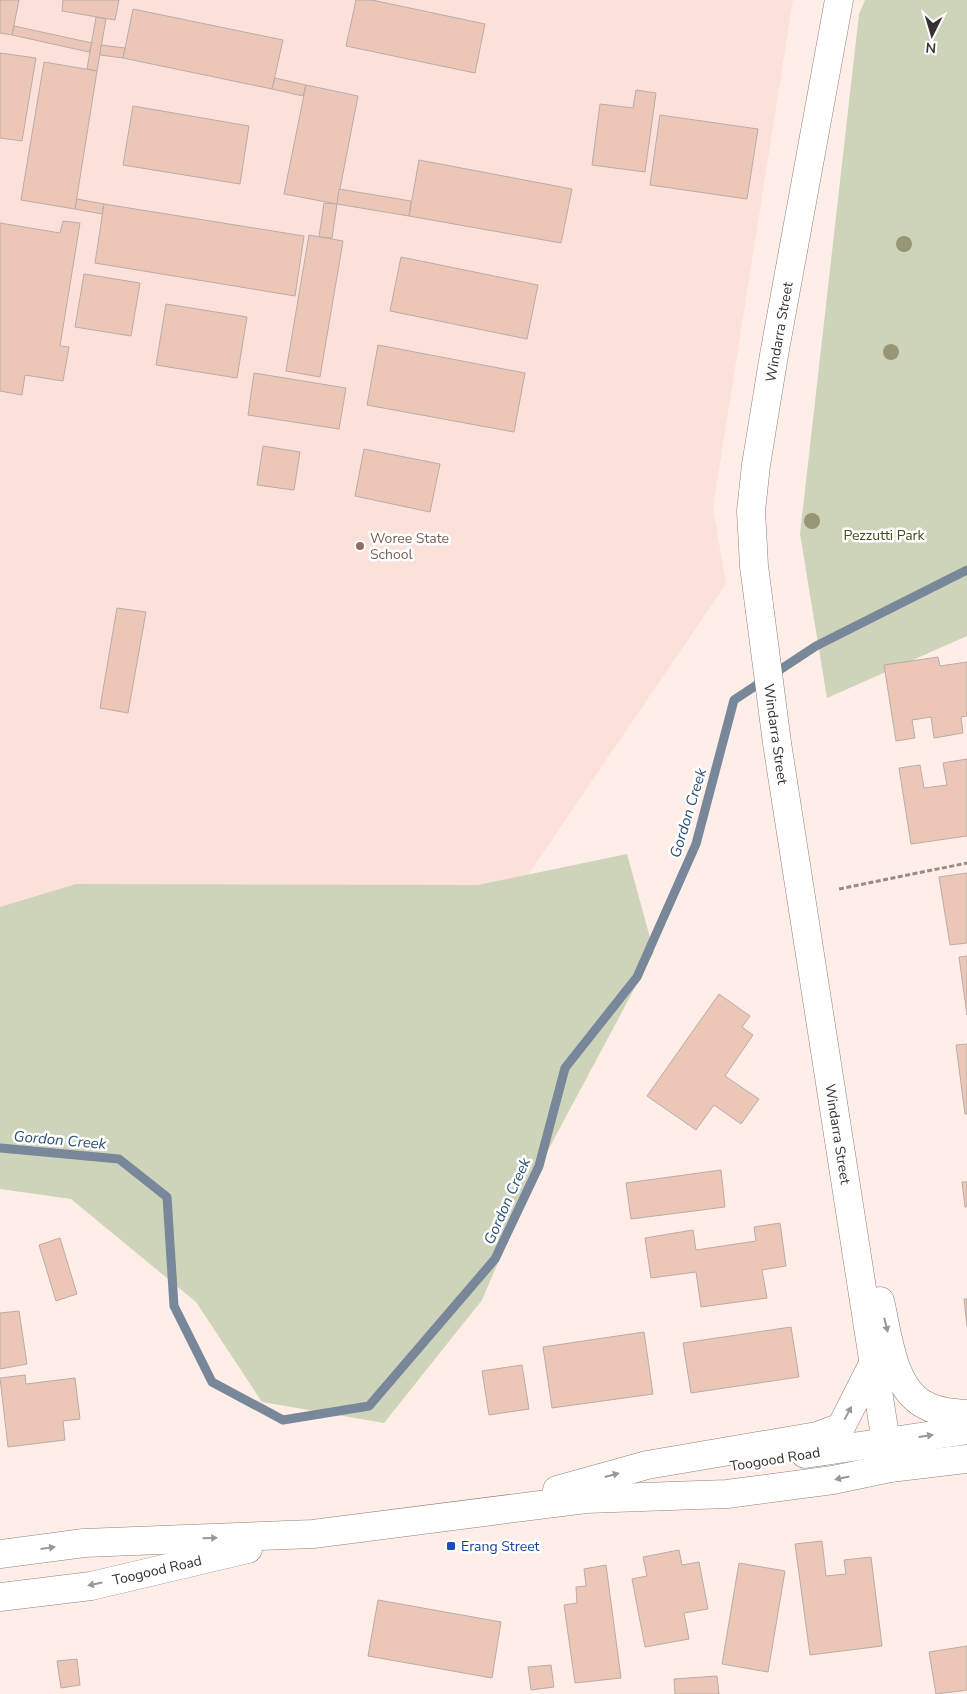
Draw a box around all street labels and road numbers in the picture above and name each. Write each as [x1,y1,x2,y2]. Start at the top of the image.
street label: Windarra Street [761,280,798,384]
street label: Windarra Street [759,683,792,786]
street label: Windarra Street [820,1083,855,1186]
street label: Toogood Road [729,1443,822,1476]
street label: Toogood Road [111,1551,204,1590]

